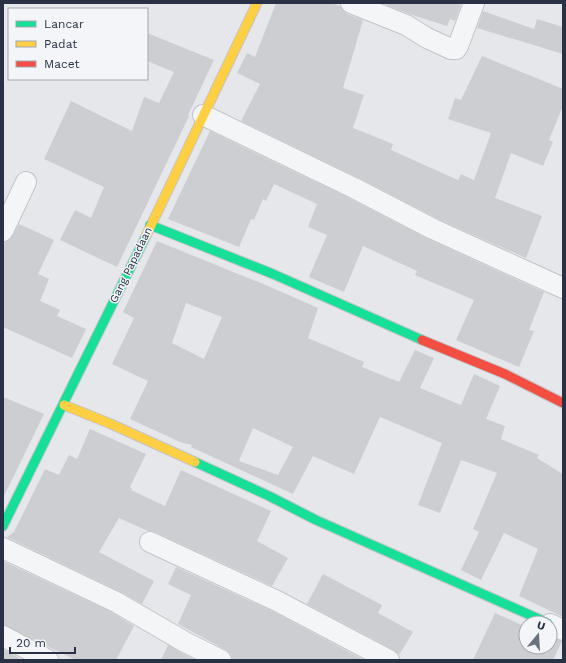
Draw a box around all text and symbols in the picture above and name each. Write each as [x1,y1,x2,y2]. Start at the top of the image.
legend [8,8,148,80]
text: Lancar [44,17,84,31]
text: Padat [44,37,77,51]
text: Macet [44,57,79,71]
street label: Gang Papadaan [107,225,155,305]
north arrow [518,615,558,655]
text: U [535,619,547,633]
scale bar [10,629,75,655]
text: 20 m [16,636,46,650]

